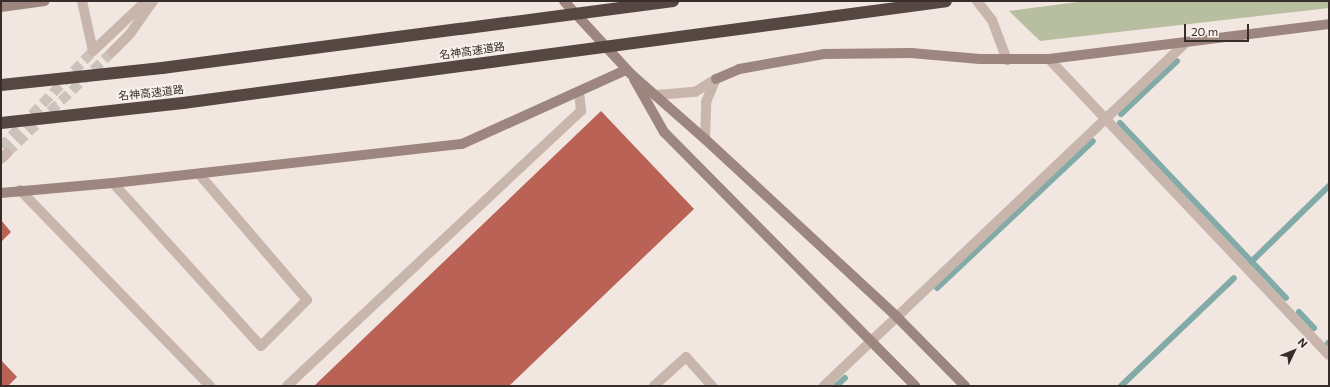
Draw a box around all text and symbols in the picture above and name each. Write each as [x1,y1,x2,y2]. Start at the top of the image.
scale bar [1186,16,1251,42]
text: 20 m [1191,24,1218,38]
street label: 名神高速道路 [438,40,506,62]
street label: 名神高速道路 [117,83,185,103]
north arrow [1274,331,1314,371]
text: N [1296,335,1311,350]

